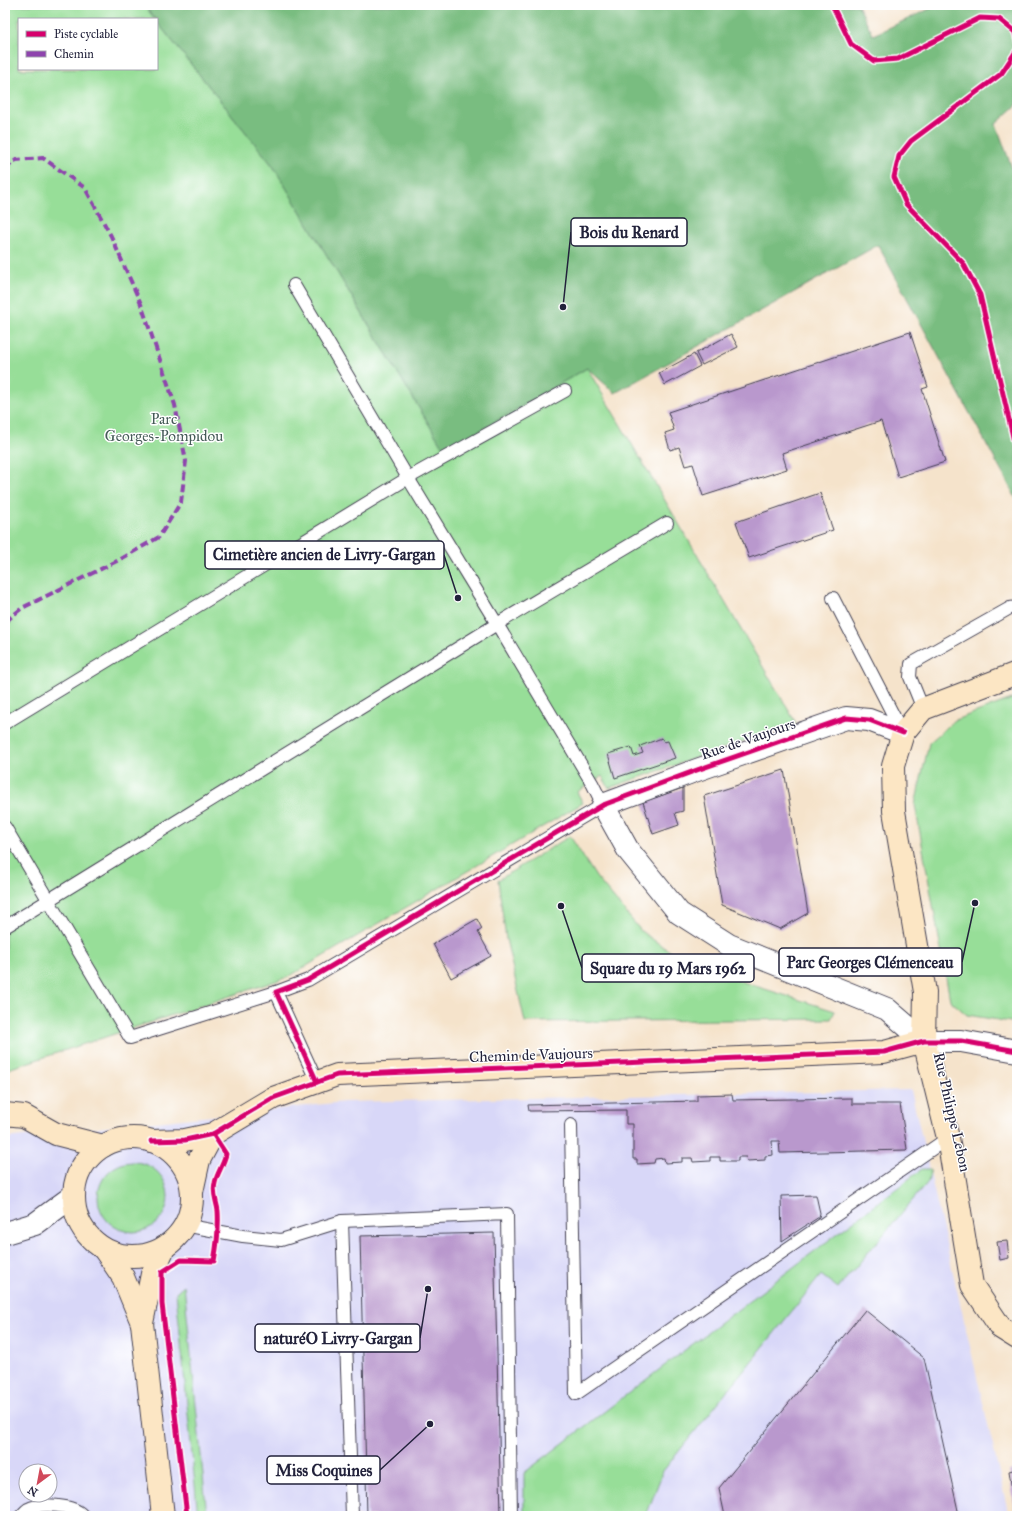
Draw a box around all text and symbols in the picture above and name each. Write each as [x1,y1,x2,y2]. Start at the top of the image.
legend [18,18,158,70]
text: Piste cyclable [54,27,118,41]
text: Chemin [54,47,94,61]
callout: Bois du Renard [571,218,687,246]
text: Bois du Renard [579,223,680,242]
park label: Parc Georges-Pompidou [105,410,223,445]
callout: Cimetière ancien de Livry-Gargan [205,541,444,569]
text: Cimetière ancien de Livry-Gargan [213,545,436,565]
street label: Rue de Vaujours [698,714,798,764]
callout: Parc Georges Clémenceau [779,948,962,976]
text: Parc Georges Clémenceau [787,953,954,973]
callout: Square du 19 Mars 1962 [582,954,754,982]
text: Square du 19 Mars 1962 [590,959,747,979]
street label: Chemin de Vaujours [469,1044,593,1066]
street label: Rue Philippe Lebon [930,1051,974,1173]
callout: naturéO Livry-Gargan [255,1324,420,1352]
text: naturéO Livry-Gargan [264,1329,413,1349]
callout: Miss Coquines [267,1456,380,1484]
text: Miss Coquines [276,1461,373,1481]
north arrow [18,1463,58,1503]
text: N [25,1483,40,1499]

